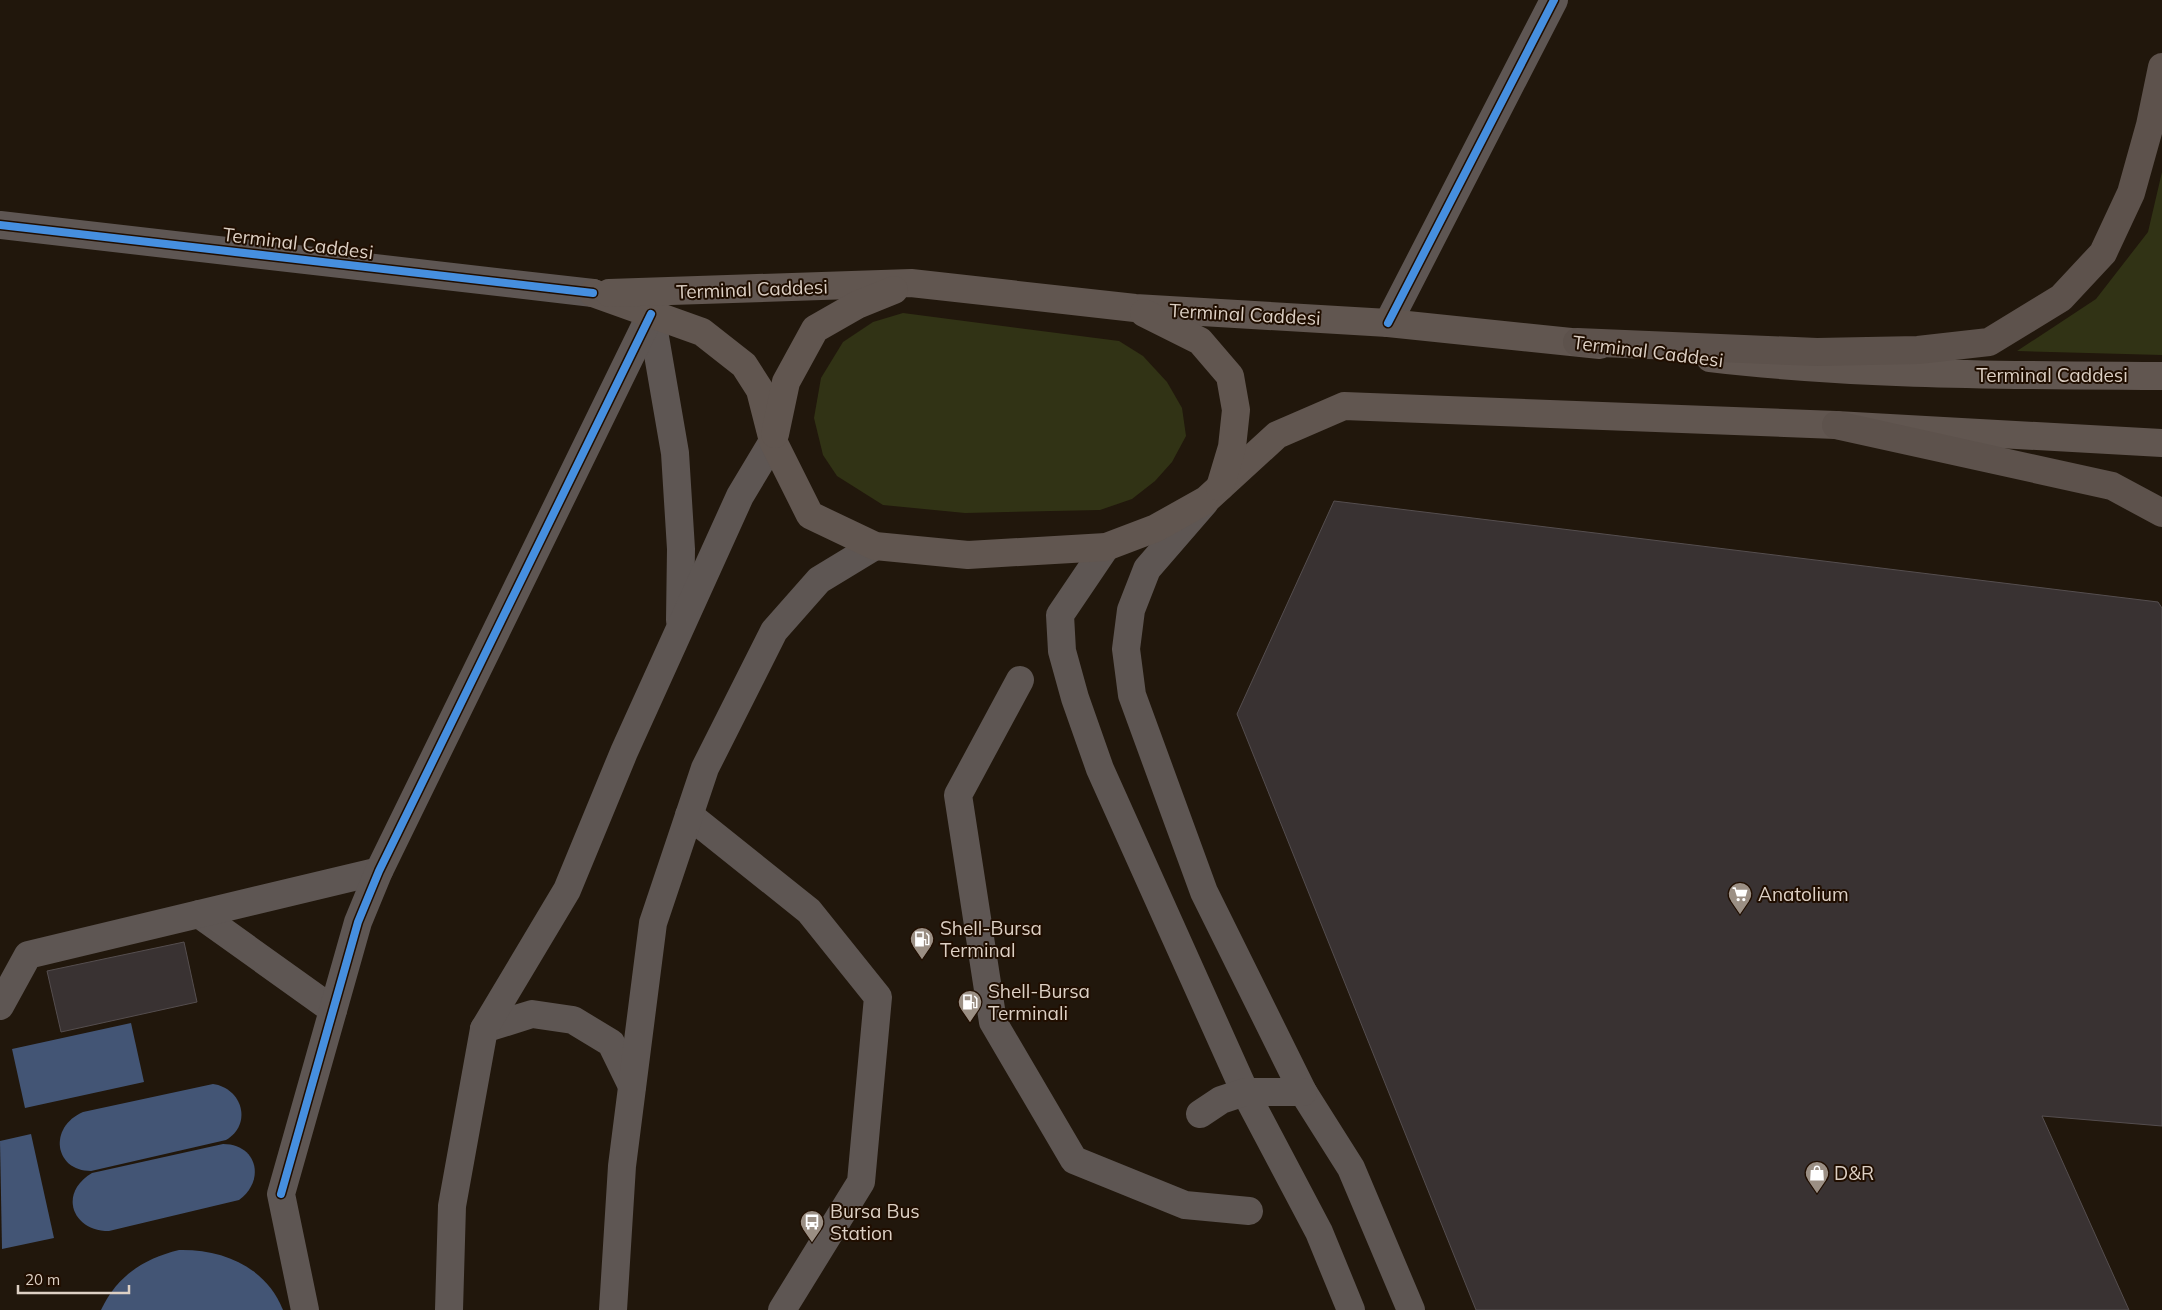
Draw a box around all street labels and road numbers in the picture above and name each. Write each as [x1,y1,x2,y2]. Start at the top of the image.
street label: Terminal Caddesi [221,222,375,264]
street label: Terminal Caddesi [676,274,828,304]
street label: Terminal Caddesi [1169,298,1321,330]
street label: Terminal Caddesi [1571,330,1725,372]
street label: Terminal Caddesi [1976,363,2128,387]

